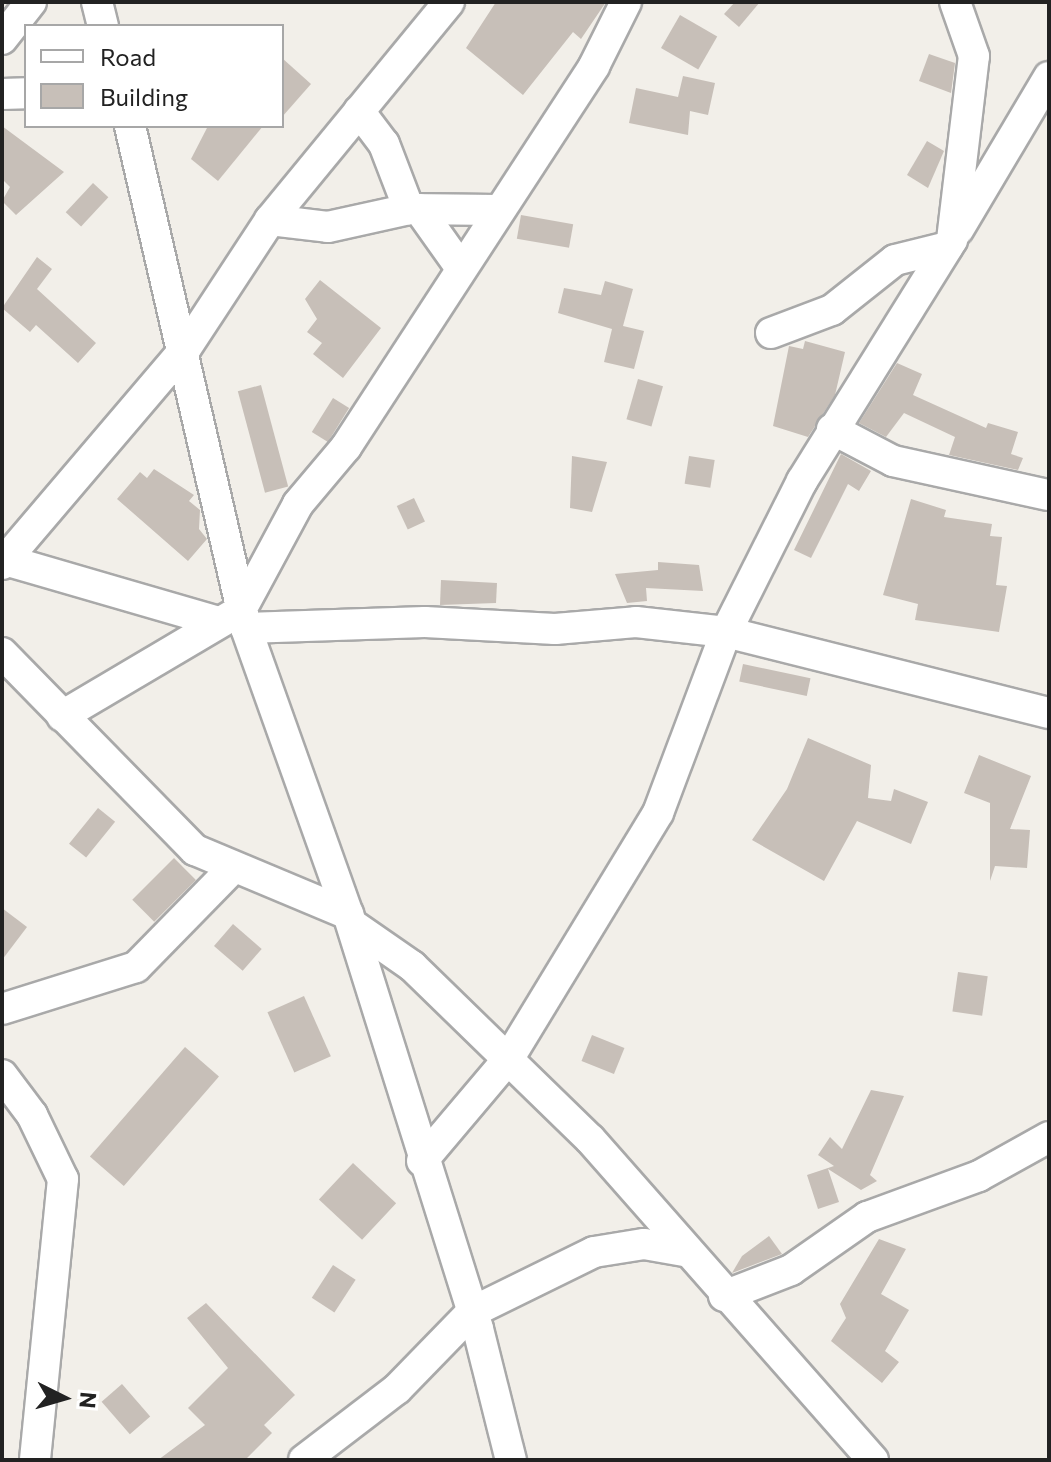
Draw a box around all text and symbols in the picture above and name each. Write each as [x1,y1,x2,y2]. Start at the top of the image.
legend [24,24,284,128]
text: Road [100,42,156,71]
text: Building [100,82,188,111]
north arrow [24,1358,104,1438]
text: N [74,1391,103,1410]

